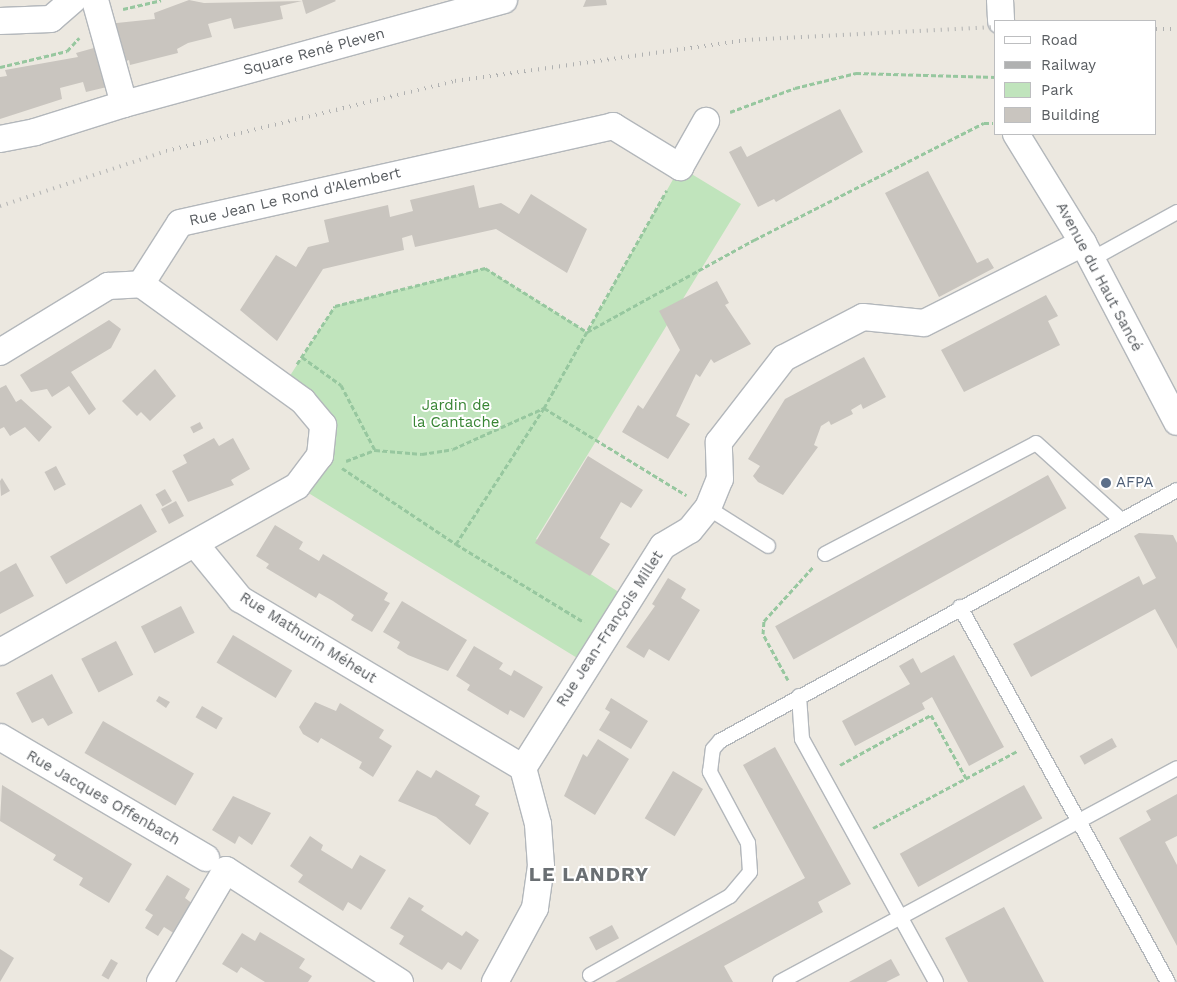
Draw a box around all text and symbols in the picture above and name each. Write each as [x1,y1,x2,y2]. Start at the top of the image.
legend [994,20,1157,135]
street label: Square René Pleven [241,24,387,80]
text: Road [1041,31,1078,49]
text: Railway [1041,56,1096,74]
text: Park [1041,81,1073,99]
text: Building [1041,106,1099,124]
street label: Rue Jean Le Rond d'Alembert [187,164,403,230]
street label: Avenue du Haut Sancé [1052,199,1146,355]
park label: Jardin de la Cantache [412,396,500,431]
place label: AFPA [1116,474,1153,492]
marker: AFPA [1100,477,1112,489]
street label: Rue Jean-François Millet [553,548,667,710]
street label: Rue Mathurin Méheut [236,589,380,687]
street label: Rue Jacques Offenbach [23,747,183,849]
district label: LE LANDRY [528,862,650,886]

